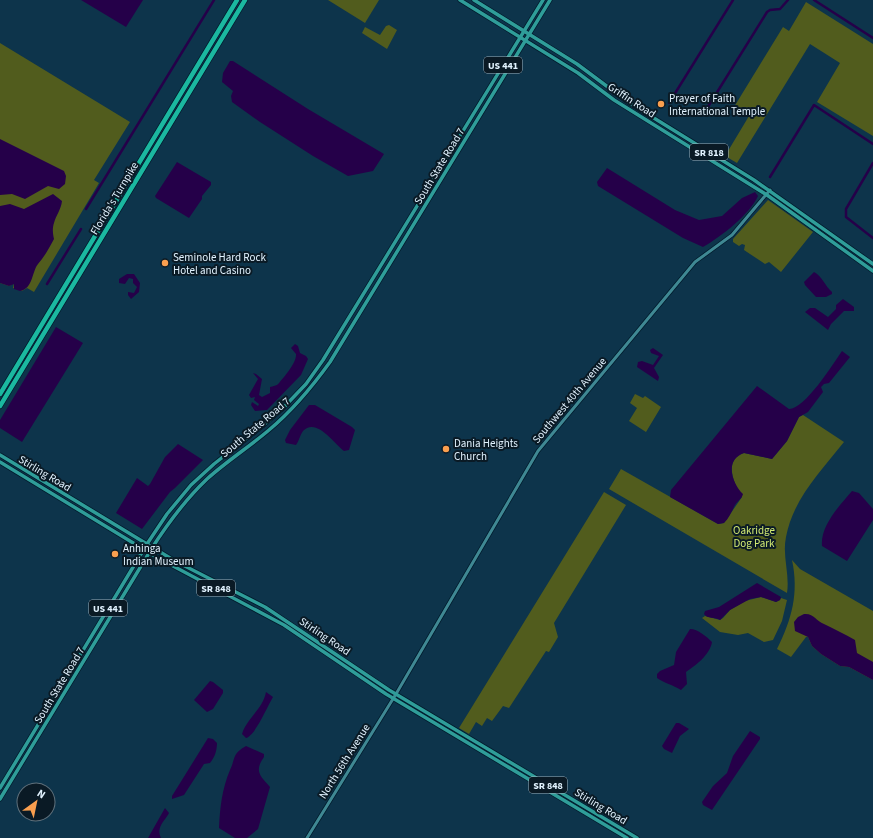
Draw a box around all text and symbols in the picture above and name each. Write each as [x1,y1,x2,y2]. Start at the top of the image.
road number: US 441 [484,57,522,73]
street label: Griffin Road [605,79,659,121]
place label: Prayer of Faith International Temple [669,91,766,119]
marker: Prayer of Faith International Temple [656,99,666,109]
street label: South State Road 7 [411,125,468,207]
road number: SR 818 [690,144,728,160]
street label: Florida's Turnpike [87,159,142,237]
place label: Seminole Hard Rock Hotel and Casino [173,250,266,278]
marker: Seminole Hard Rock Hotel and Casino [160,258,170,268]
street label: Southwest 40th Avenue [529,354,610,446]
street label: South State Road 7 [217,394,293,461]
place label: Dania Heights Church [454,436,518,464]
marker: Dania Heights Church [441,444,451,454]
street label: Stirling Road [16,452,74,495]
park label: Oakridge Dog Park [733,523,775,551]
place label: Anhinga Indian Museum [123,541,194,569]
marker: Anhinga Indian Museum [110,549,120,559]
road number: SR 848 [197,580,235,596]
road number: US 441 [89,600,127,616]
street label: Stirling Road [296,614,353,659]
street label: South State Road 7 [31,644,88,726]
street label: North 56th Avenue [315,721,374,802]
road number: SR 848 [529,777,567,793]
north arrow [16,782,56,822]
street label: Stirling Road [572,785,630,828]
text: N [34,786,48,802]

